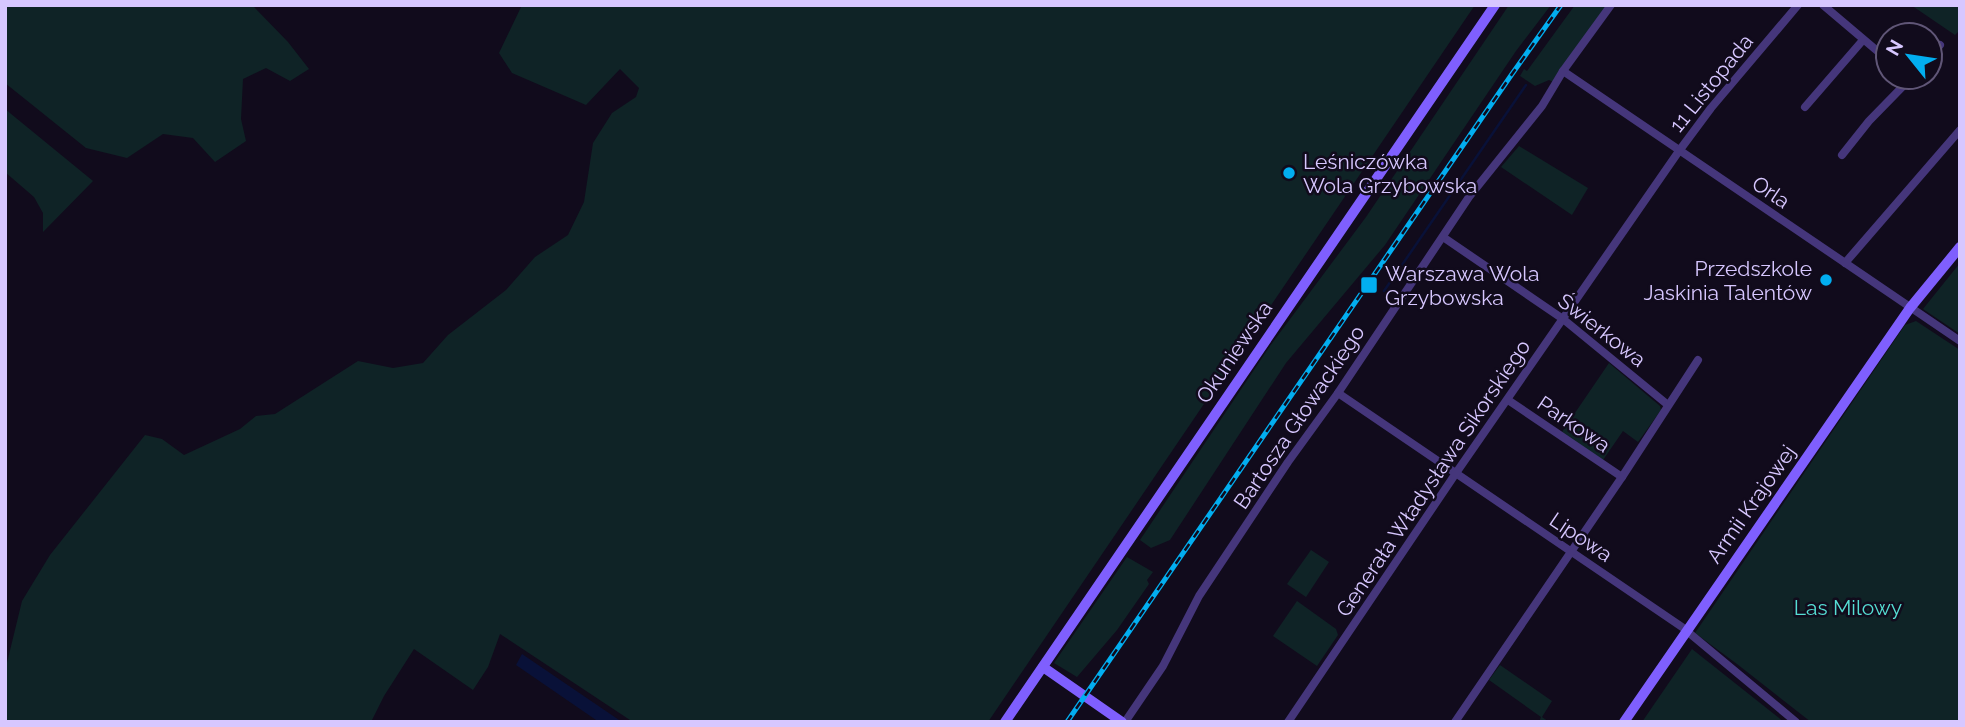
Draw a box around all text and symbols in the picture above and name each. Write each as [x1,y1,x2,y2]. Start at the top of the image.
north arrow [1874,21,1944,91]
street label: 11 Listopada [1664,29,1758,137]
text: N [1881,36,1907,59]
place label: Leśniczówka Wola Grzybowska [1303,149,1477,198]
marker: Leśniczówka Wola Grzybowska [1281,165,1297,181]
street label: Orla [1747,170,1795,214]
place label: Przedszkole Jaskinia Talentów [1644,256,1812,305]
place label: Warszawa Wola Grzybowska [1385,261,1539,310]
marker: Przedszkole Jaskinia Talentów [1818,272,1834,288]
marker: Warszawa Wola Grzybowska [1359,275,1379,295]
street label: Świerkowa [1553,288,1651,372]
street label: Okuniewska [1191,296,1277,408]
street label: Bartosza Głowackiego [1228,320,1370,514]
street label: Generała Władysława Sikorskiego [1331,335,1535,621]
street label: Parkowa [1533,391,1615,457]
street label: Armii Krajowej [1701,440,1801,568]
street label: Lipowa [1545,507,1617,567]
park label: Las Milowy [1794,595,1902,620]

